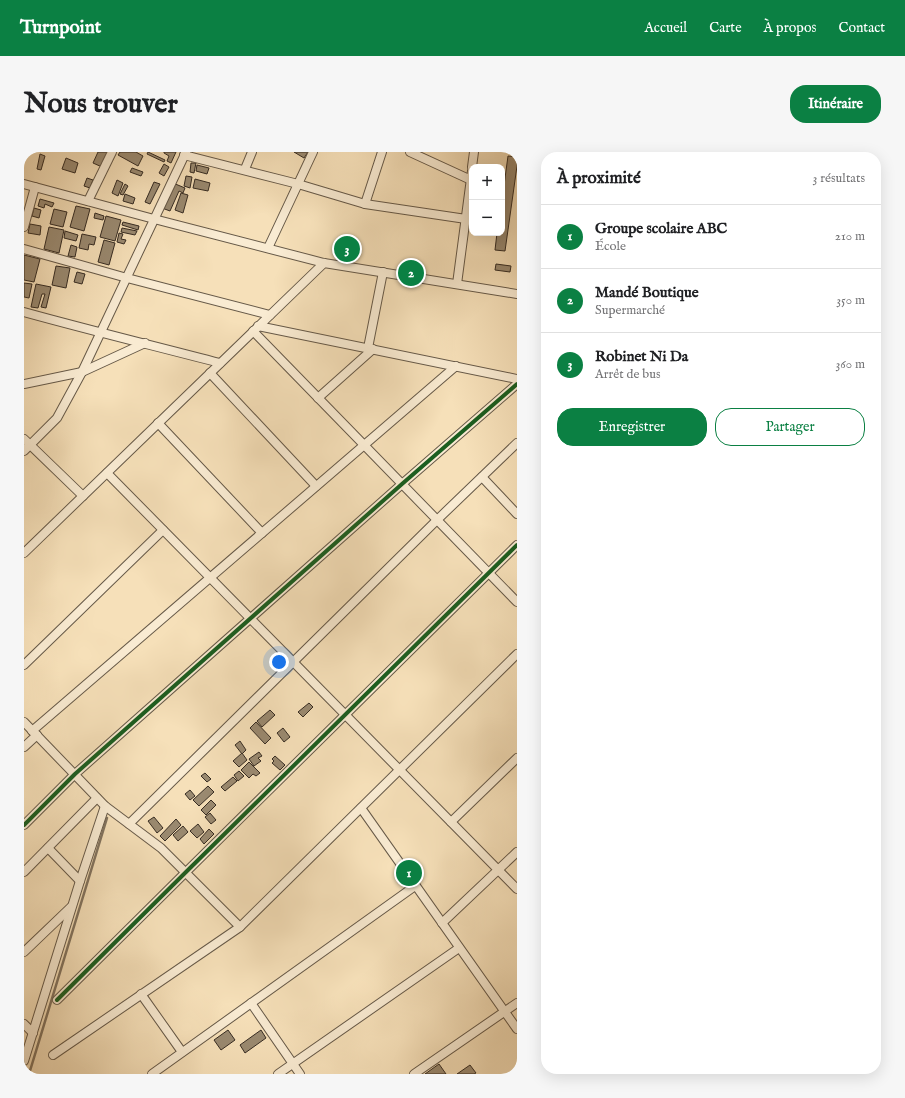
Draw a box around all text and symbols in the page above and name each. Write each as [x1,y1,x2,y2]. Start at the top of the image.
text: Turnpoint [20,16,101,40]
text: Accueil [644,19,687,37]
text: Carte [709,19,742,37]
text: À propos [764,19,816,37]
text: Contact [838,19,885,37]
button: Itinéraire [790,85,881,123]
text: Nous trouver [24,87,178,122]
map controls [469,164,505,236]
button: + [469,164,505,200]
text: À proximité [557,168,641,189]
text: 3 résultats [813,170,865,187]
button: − [469,200,505,236]
text: Groupe scolaire ABC [595,219,727,238]
text: 1 [568,228,572,245]
text: 210 m [835,228,865,245]
pin: 3 [334,234,360,264]
text: École [595,238,626,255]
pin: 2 [398,258,424,288]
text: Mandé Boutique [595,283,699,302]
text: 2 [567,292,573,309]
text: 350 m [836,292,865,309]
text: Supermarché [595,302,665,319]
text: Robinet Ni Da [595,347,688,366]
text: 3 [568,356,572,373]
text: 360 m [835,356,865,373]
text: Arrêt de bus [595,366,661,383]
button: Enregistrer [557,408,707,446]
button: Partager [715,408,865,446]
your location [269,652,289,672]
pin: 1 [396,858,422,888]

